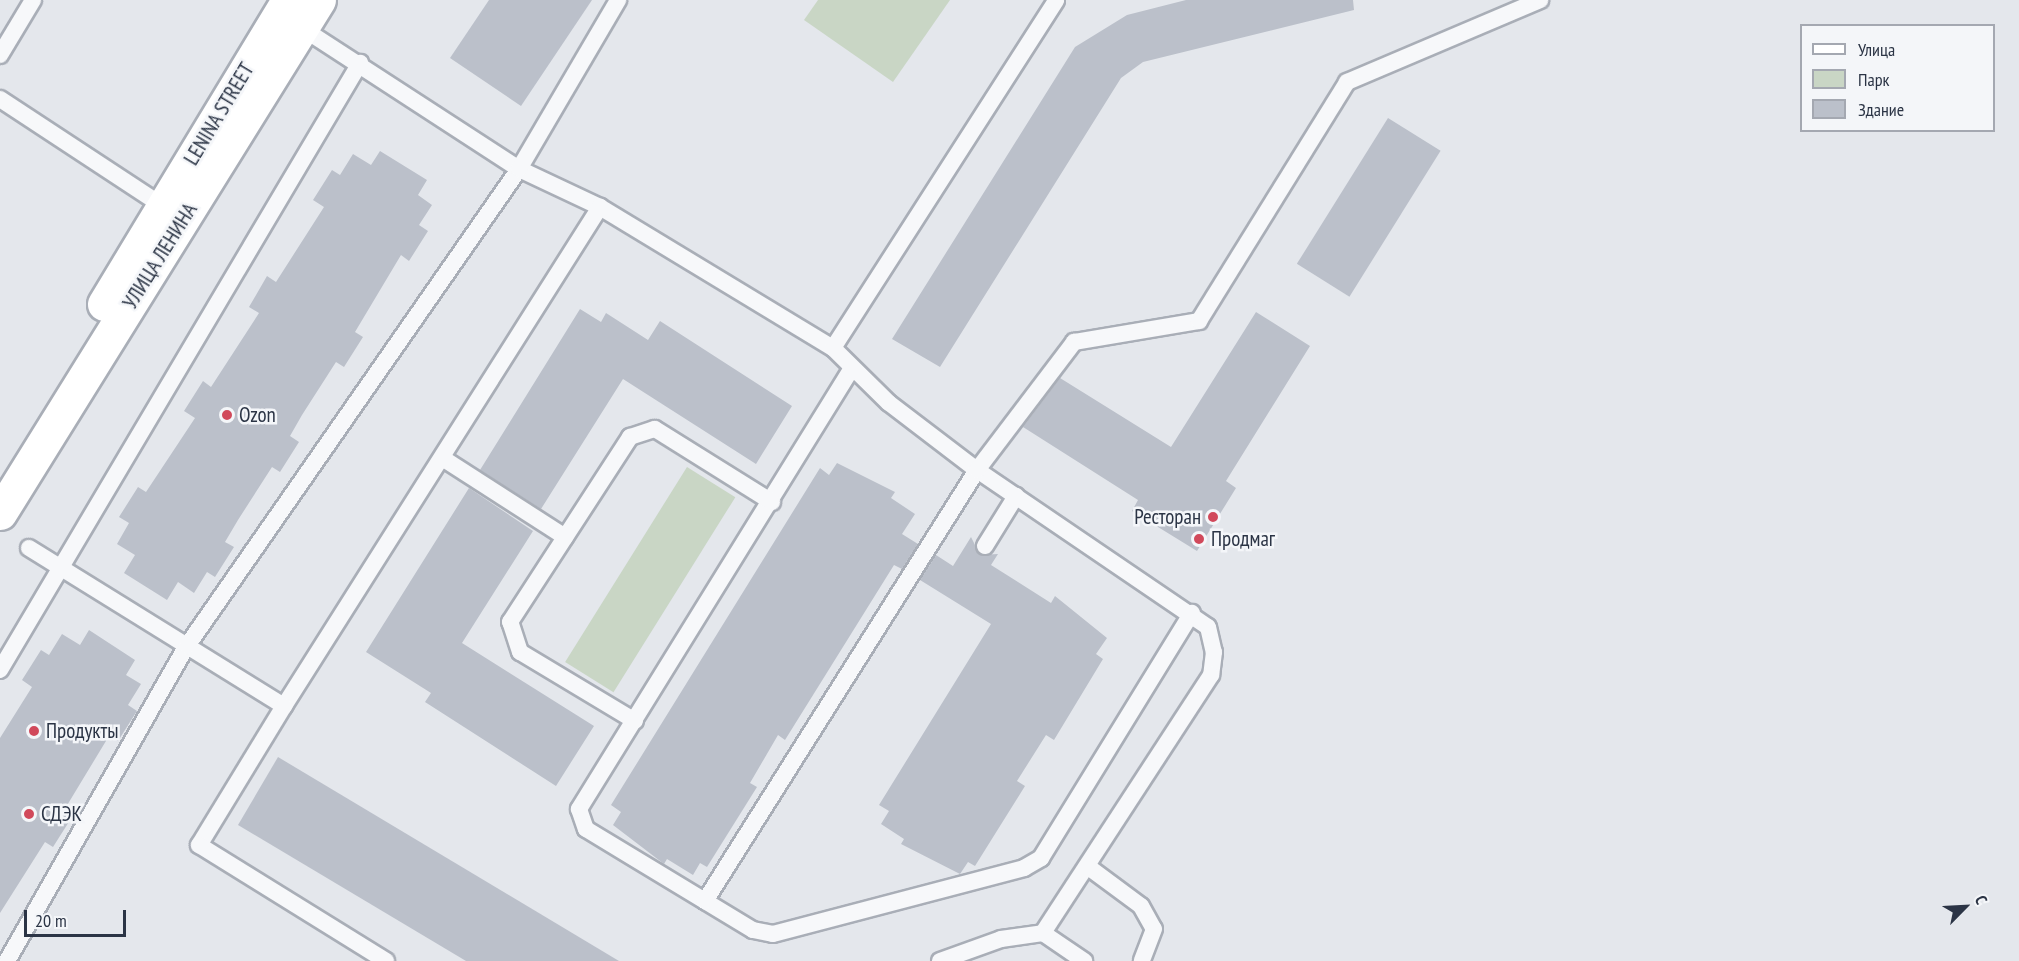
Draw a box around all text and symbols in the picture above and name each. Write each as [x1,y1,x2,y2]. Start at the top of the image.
legend [1800,24,1995,132]
text: Улица [1858,38,1895,61]
street label: LENINA STREET [178,58,260,170]
text: Парк [1858,68,1889,91]
text: Здание [1858,98,1904,121]
street label: УЛИЦА ЛЕНИНА [117,198,203,314]
place label: Ozon [239,402,276,428]
marker: Ozon [220,408,234,422]
place label: Ресторан [1134,504,1201,530]
marker: Ресторан [1206,510,1220,524]
place label: Продмаг [1211,526,1275,552]
marker: Продмаг [1192,532,1206,546]
place label: Продукты [46,718,119,744]
marker: Продукты [27,724,41,738]
place label: СДЭК [41,801,82,827]
marker: СДЭК [22,807,36,821]
north arrow [1935,877,1995,937]
text: С [1971,892,1992,907]
scale bar [27,898,129,936]
text: 20 m [35,909,67,932]

